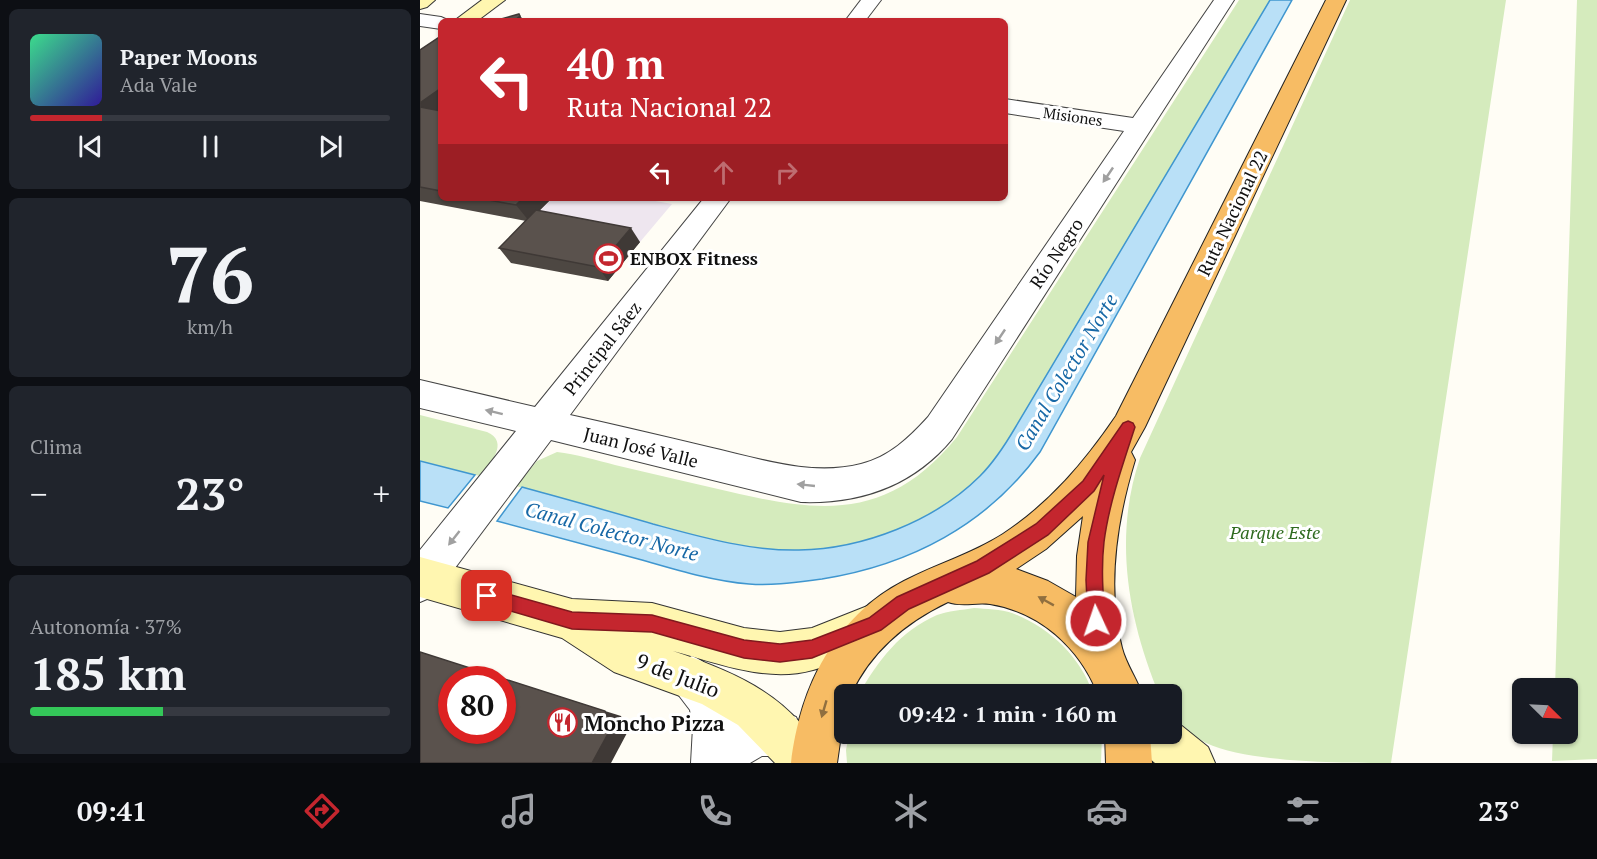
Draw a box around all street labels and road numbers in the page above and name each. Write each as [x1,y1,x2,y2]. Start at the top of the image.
street label: Misiones [1042,102,1104,130]
street label: Ruta Nacional 22 [1191,146,1273,280]
street label: Río Negro [1024,213,1088,293]
street label: Principal Sáez [558,296,646,400]
street label: Juan José Valle [581,421,701,473]
street label: 9 de Julio [632,646,724,704]

